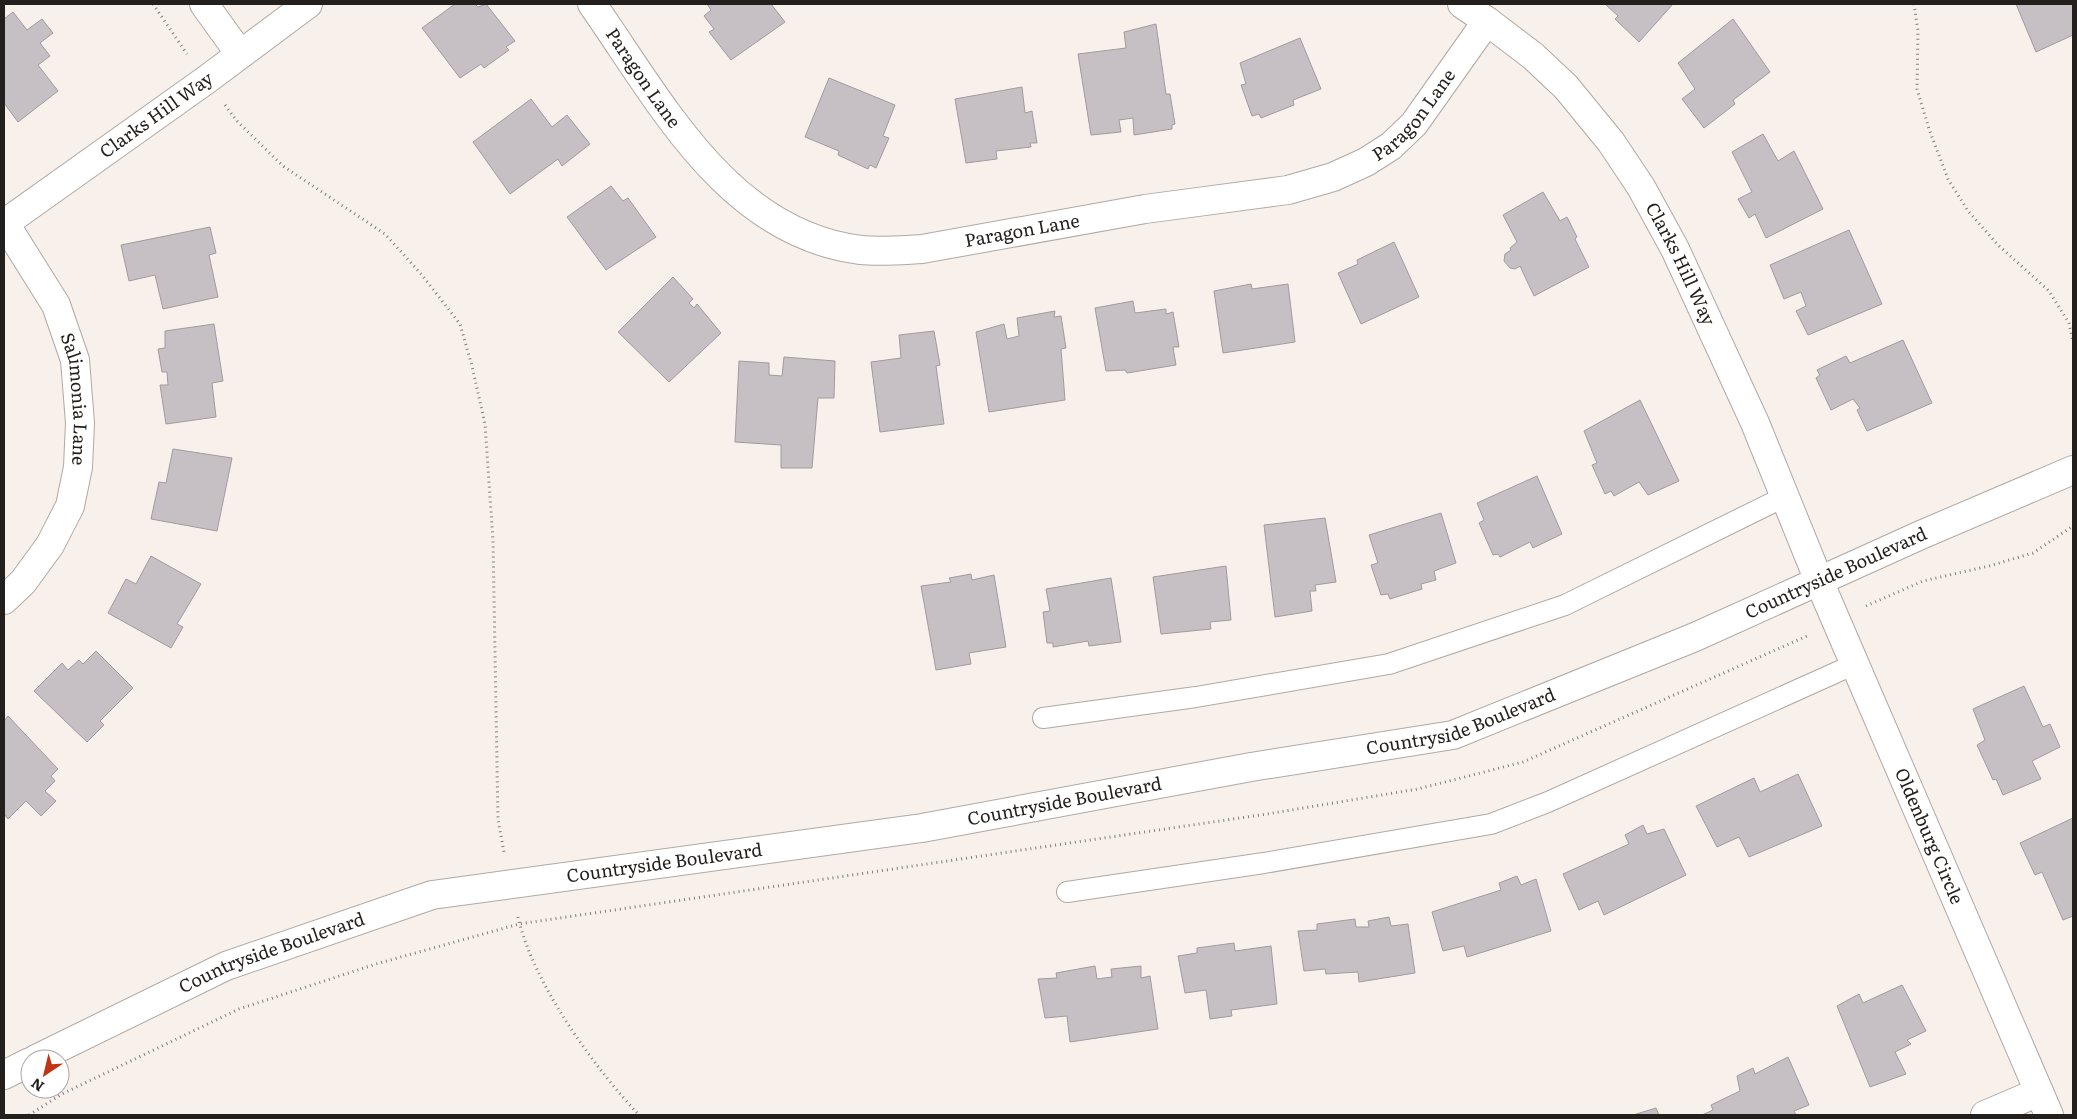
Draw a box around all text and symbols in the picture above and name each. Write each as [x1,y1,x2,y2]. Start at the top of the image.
street label: Paragon Lane [600,22,688,133]
street label: Paragon Lane [1366,63,1461,167]
street label: Clarks Hill Way [93,64,219,164]
street label: Clarks Hill Way [1640,197,1724,330]
street label: Paragon Lane [962,206,1082,253]
street label: Salimonia Lane [55,329,95,466]
street label: Countryside Boulevard [1740,519,1931,625]
street label: Countryside Boulevard [1364,680,1559,761]
street label: Oldenburg Circle [1889,763,1972,908]
street label: Countryside Boulevard [965,769,1164,831]
street label: Countryside Boulevard [565,835,764,888]
street label: Countryside Boulevard [173,904,368,999]
north arrow [20,1049,70,1099]
text: N [26,1074,48,1097]

